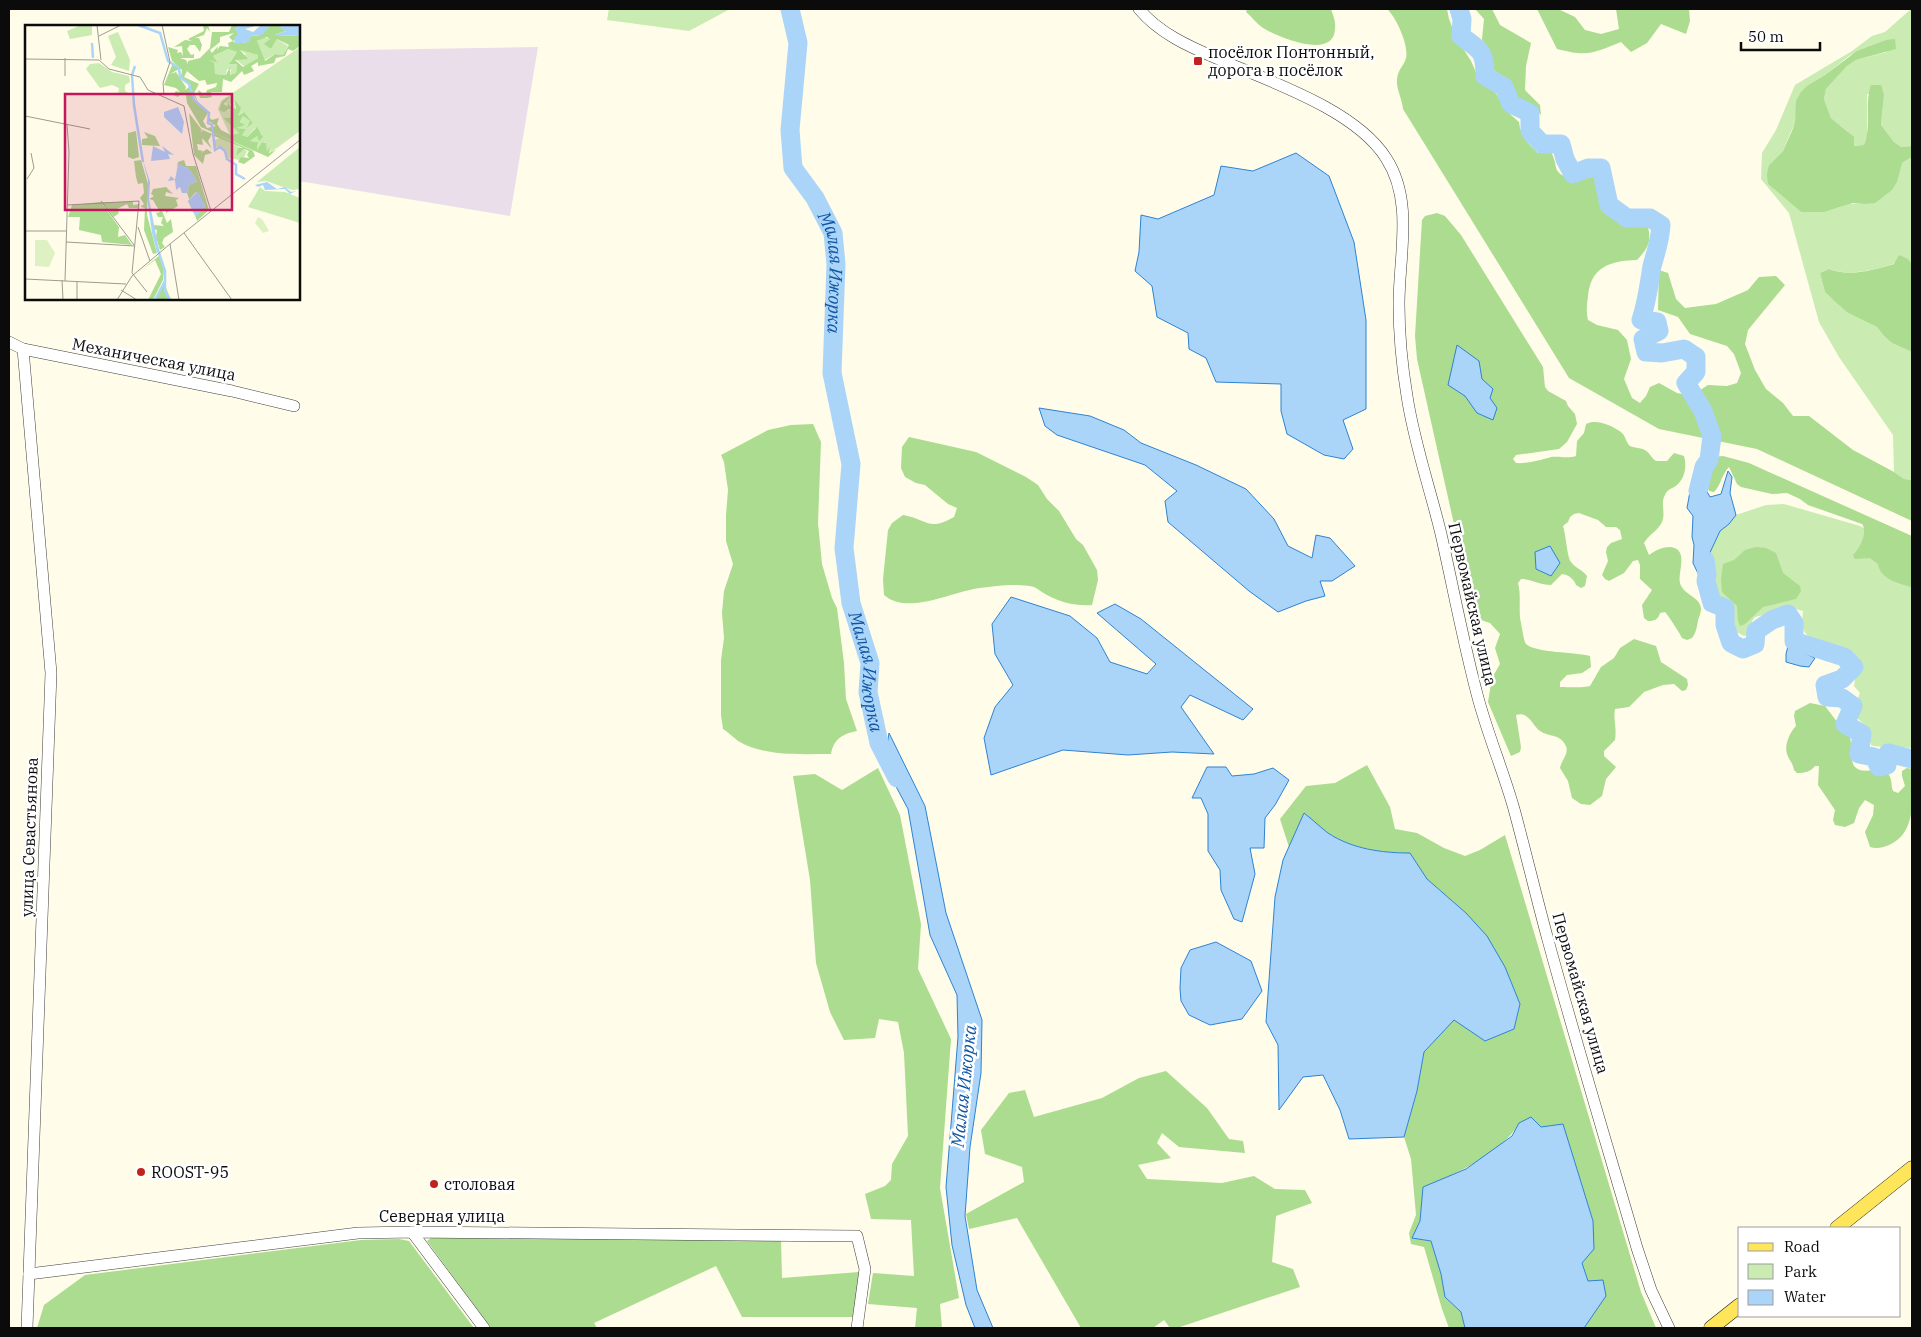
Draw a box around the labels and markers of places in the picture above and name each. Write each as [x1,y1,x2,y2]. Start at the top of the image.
place label: посёлок Понтонный, дорога в посёлок [1208,42,1374,80]
marker: посёлок Понтонный, дорога в посёлок [1192,55,1204,67]
place label: ROOST-95 [151,1162,229,1182]
marker: ROOST-95 [135,1166,147,1178]
place label: столовая [444,1174,515,1194]
marker: столовая [428,1178,440,1190]

